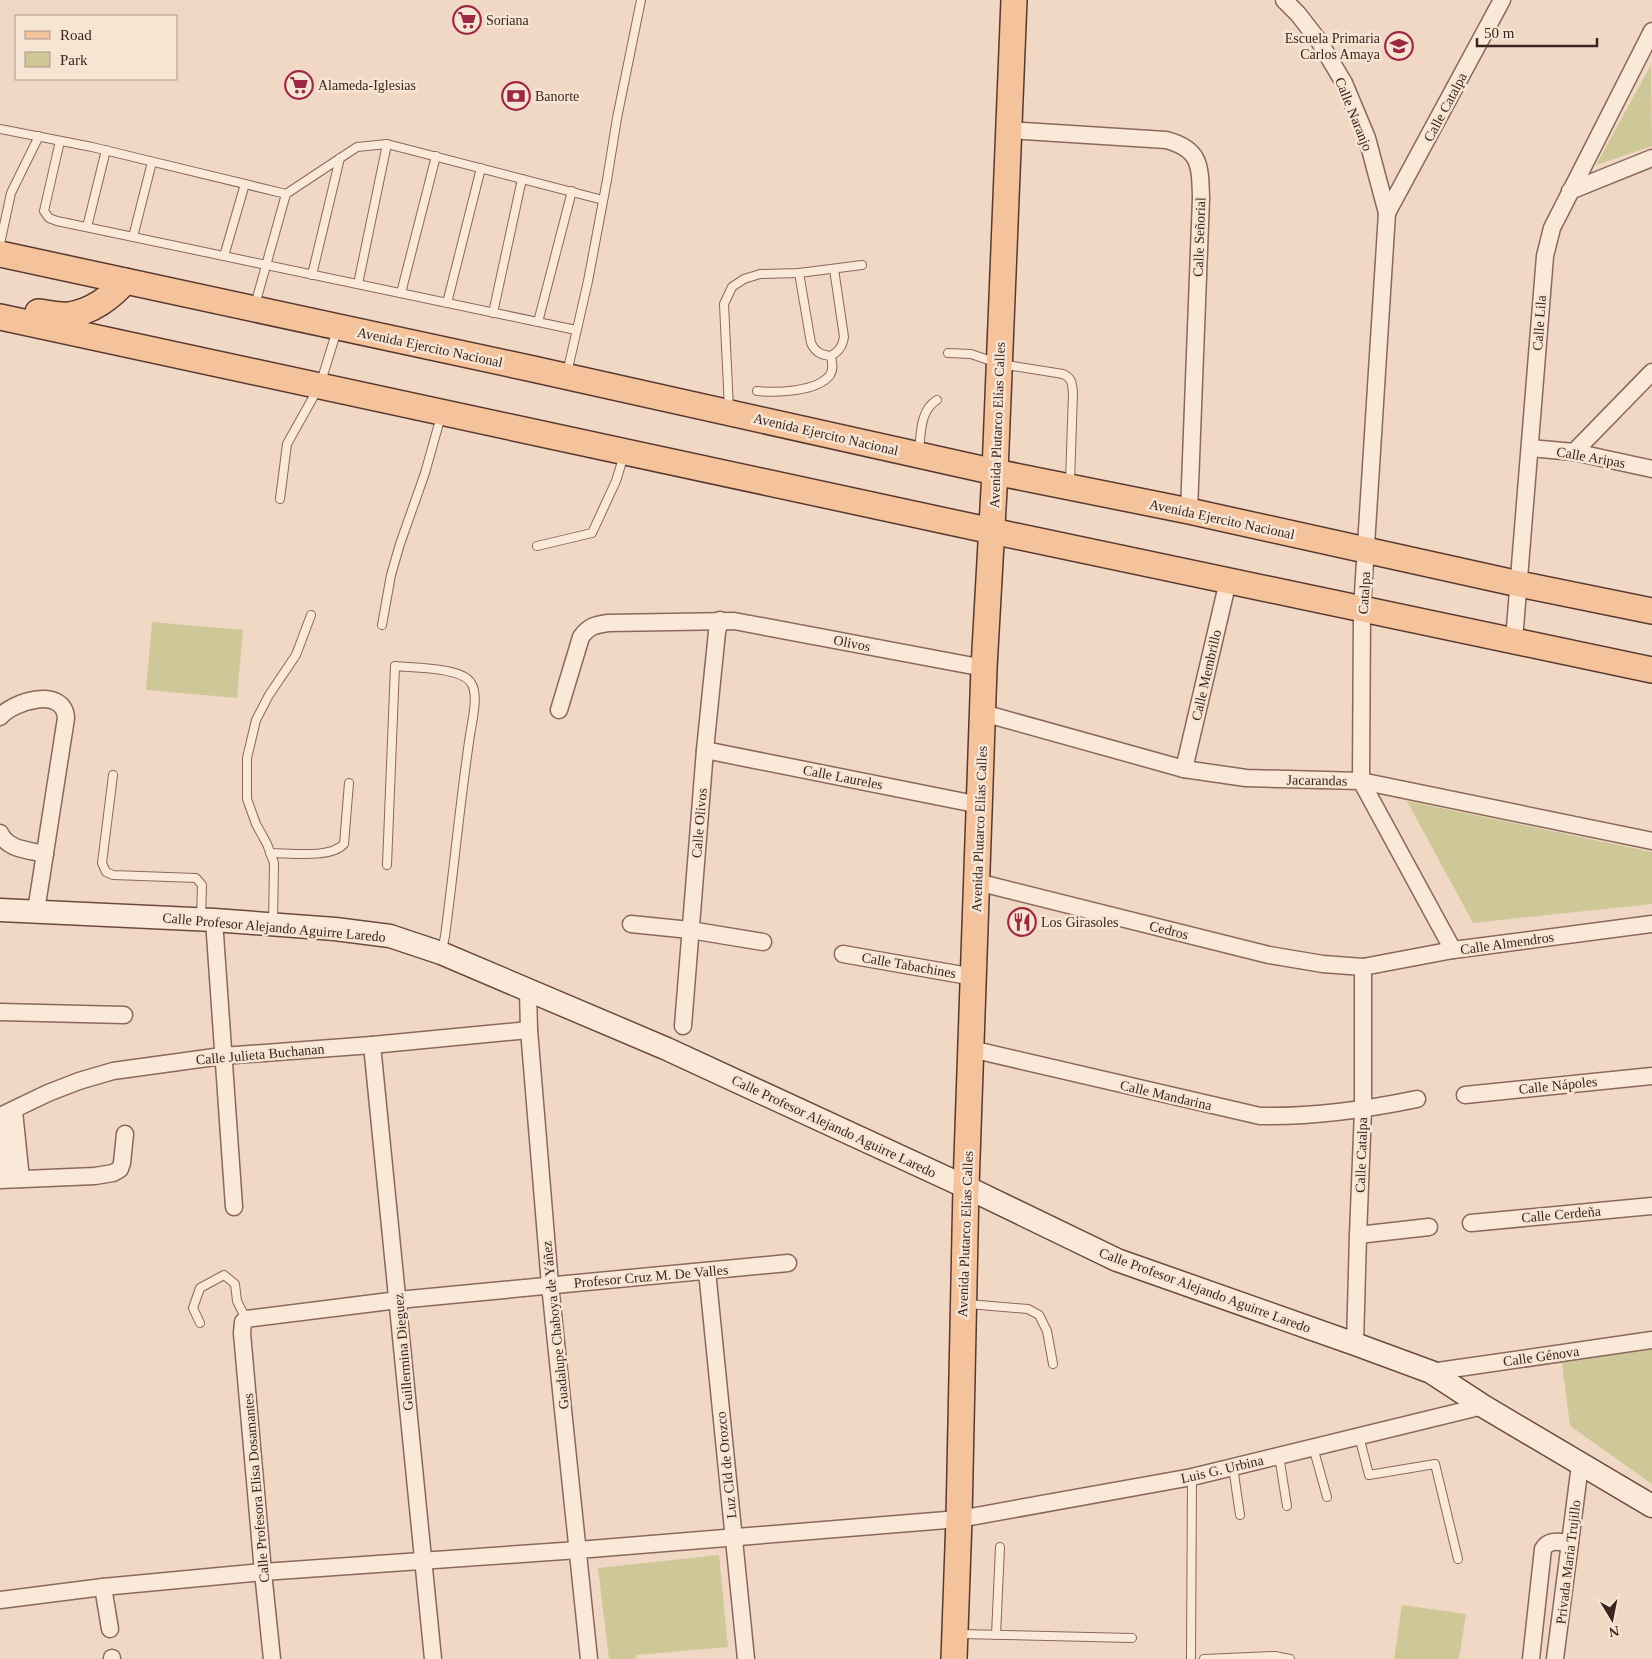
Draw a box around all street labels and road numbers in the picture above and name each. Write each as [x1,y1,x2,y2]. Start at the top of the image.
street label: Calle Catalpa [1421,70,1470,144]
street label: Calle Naranjo [1332,75,1375,153]
street label: Calle Señorial [1191,197,1208,277]
street label: Calle Lila [1530,294,1549,351]
street label: Avenida Ejercito Nacional [356,325,504,370]
street label: Avenida Plutarco Elías Calles [987,342,1008,508]
street label: Avenida Ejercito Nacional [752,411,900,458]
street label: Calle Aripas [1555,444,1626,471]
street label: Avenida Ejercito Nacional [1148,497,1296,542]
street label: Catalpa [1356,571,1373,615]
street label: Calle Membrillo [1189,628,1224,722]
street label: Olivos [832,633,872,654]
street label: Avenida Plutarco Elías Calles [969,746,990,912]
street label: Calle Laureles [802,762,884,793]
street label: Jacarandas [1287,772,1347,789]
street label: Calle Olivos [689,787,710,859]
street label: Calle Profesor Alejando Aguirre Laredo [162,910,386,945]
street label: Cedros [1148,918,1190,943]
street label: Calle Almendros [1459,929,1555,957]
street label: Calle Tabachines [861,950,957,981]
street label: Calle Julieta Buchanan [195,1041,325,1068]
street label: Calle Profesor Alejando Aguirre Laredo [729,1072,938,1181]
street label: Calle Nápoles [1518,1074,1598,1097]
street label: Calle Mandarina [1119,1078,1214,1114]
street label: Calle Catalpa [1353,1116,1370,1193]
street label: Avenida Plutarco Elías Calles [955,1151,976,1317]
street label: Calle Cerdeña [1521,1203,1602,1225]
street label: Guadalupe Chaboya de Yáñez [539,1240,572,1410]
street label: Calle Profesor Alejando Aguirre Laredo [1097,1245,1313,1336]
street label: Profesor Cruz M. De Valles [573,1262,729,1291]
street label: Guillermina Dieguez [391,1293,416,1411]
street label: Calle Génova [1502,1344,1581,1369]
street label: Calle Profesora Elisa Dosamantes [241,1393,272,1583]
street label: Luz CId de Orozco [713,1411,740,1519]
street label: Luis G. Urbina [1179,1453,1266,1486]
street label: Privada Maria Trujillo [1553,1499,1584,1625]

